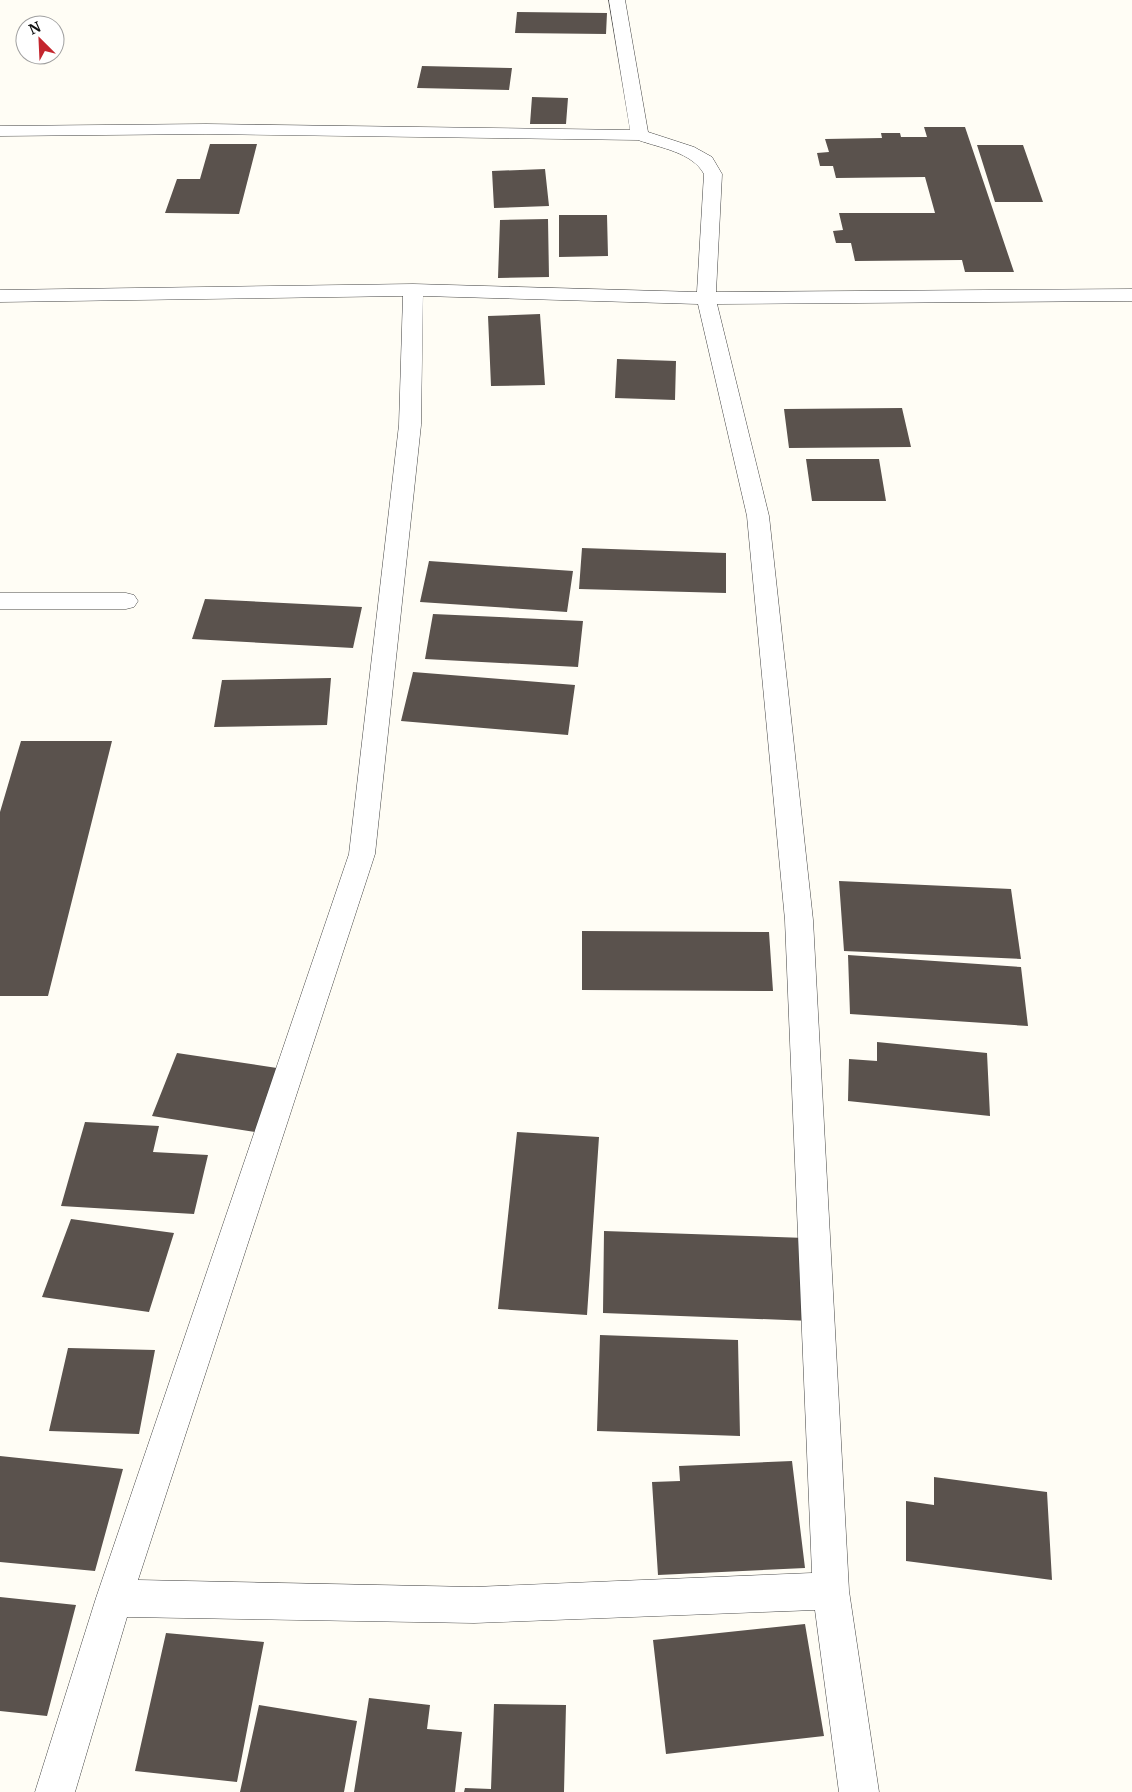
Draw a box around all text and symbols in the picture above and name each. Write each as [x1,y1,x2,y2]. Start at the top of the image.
north arrow [15,15,65,65]
text: N [26,18,43,39]

